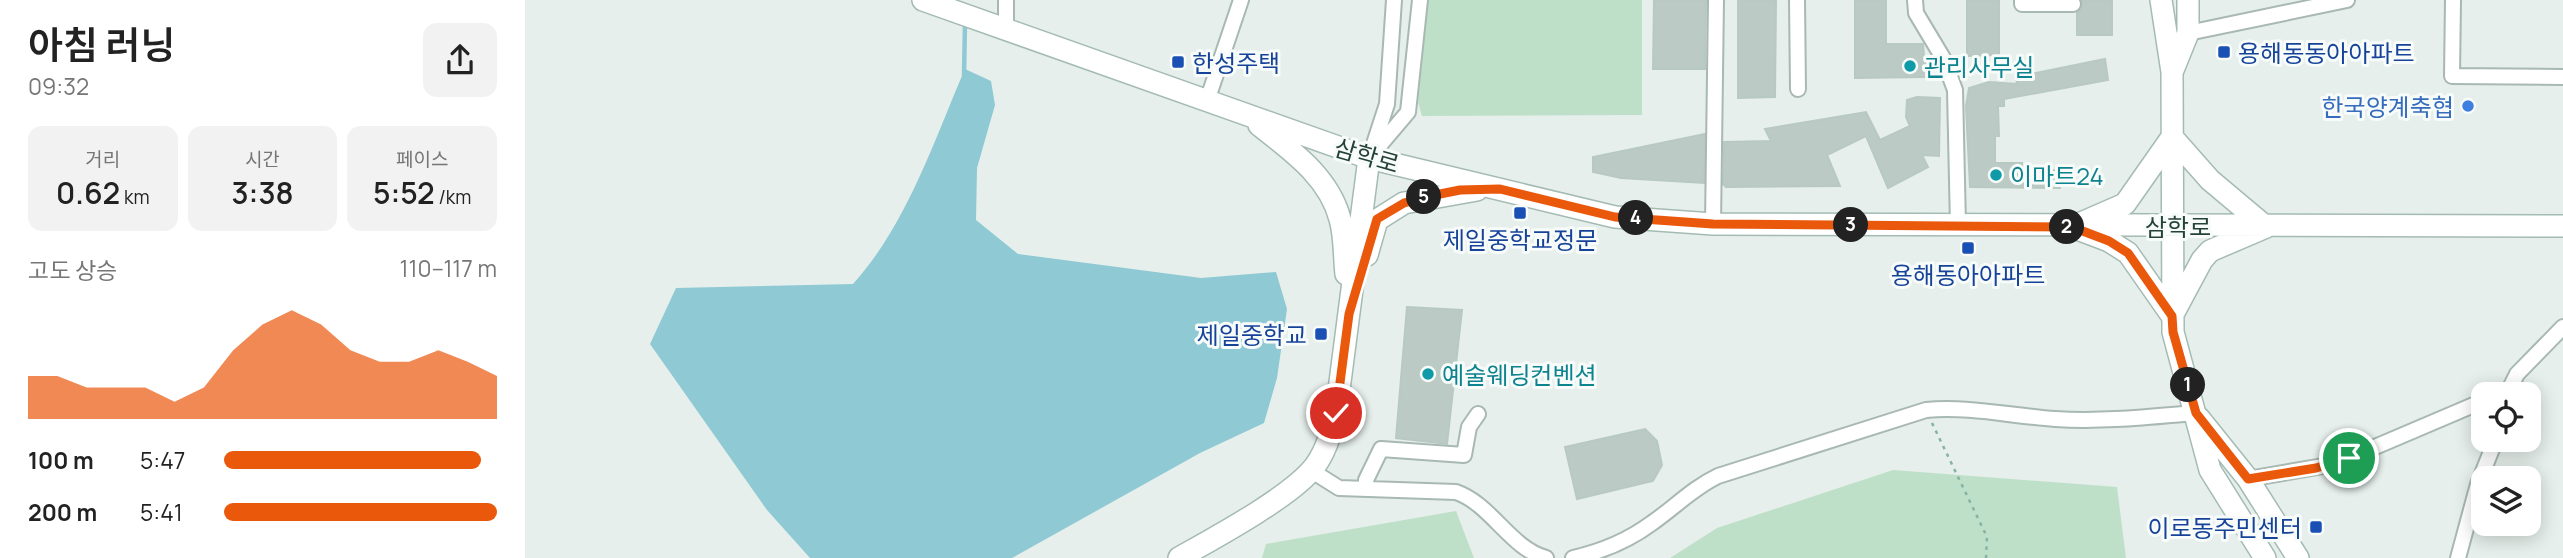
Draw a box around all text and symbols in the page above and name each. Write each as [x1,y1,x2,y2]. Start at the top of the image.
text: 아침 러닝 [28,18,175,70]
button: share [423,23,497,97]
place label: 용해동동아아파트 [2238,36,2415,69]
marker: 용해동동아아파트 [2216,44,2232,60]
place label: 한성주택 [1192,46,1280,79]
place label: 관리사무실 [1924,50,2034,83]
marker: 한성주택 [1170,54,1186,70]
marker: 관리사무실 [1902,58,1918,74]
text: 09:32 [28,70,89,102]
place label: 한국양계축협 [2322,90,2454,123]
marker: 한국양계축협 [2460,98,2476,114]
street label: 삼학로 [1331,130,1403,180]
text: 거리 [85,146,120,172]
text: 시간 [245,146,280,172]
text: 페이스 [396,146,448,172]
place label: 이마트24 [2010,159,2104,192]
marker: 이마트24 [1988,167,2004,183]
text: 0.62 [56,172,120,213]
text: 3:38 [231,172,294,213]
text: 5:52 [373,172,435,213]
pin: 5 [1406,180,1441,214]
text: 5 [1418,183,1429,209]
text: km [120,184,150,210]
text: /km [435,184,471,210]
pin: 4 [1619,200,1653,235]
text: 4 [1630,204,1641,230]
marker: 제일중학교정문 [1512,205,1528,221]
pin: 3 [1833,208,1869,243]
pin: 2 [2049,210,2085,244]
street label: 삼학로 [2145,210,2211,243]
text: 3 [1845,211,1856,237]
text: 2 [2061,213,2072,239]
place label: 제일중학교정문 [1443,223,1597,256]
marker: 용해동아아파트 [1960,240,1976,256]
text: 110–117 m [399,252,497,284]
text: 고도 상승 [28,254,117,286]
place label: 용해동아아파트 [1891,258,2045,291]
place label: 제일중학교 [1197,318,1307,351]
marker: 제일중학교 [1313,326,1329,342]
place label: 예술웨딩컨벤션 [1442,358,1597,391]
marker: 예술웨딩컨벤션 [1420,366,1436,382]
pin: 1 [2171,368,2205,402]
text: 1 [2183,371,2192,397]
map controls [2471,382,2541,536]
button: locate [2471,382,2541,452]
pin [1306,383,1366,443]
icon: check [1317,394,1355,432]
pin [2319,428,2379,488]
icon: arrive [2330,439,2368,477]
text: 100 m [28,444,94,476]
text: 5:47 [140,444,185,476]
button: layers [2471,466,2541,536]
text: 200 m [28,496,97,528]
text: 5:41 [140,496,183,528]
place label: 이로동주민센터 [2147,511,2302,544]
marker: 이로동주민센터 [2308,519,2324,535]

